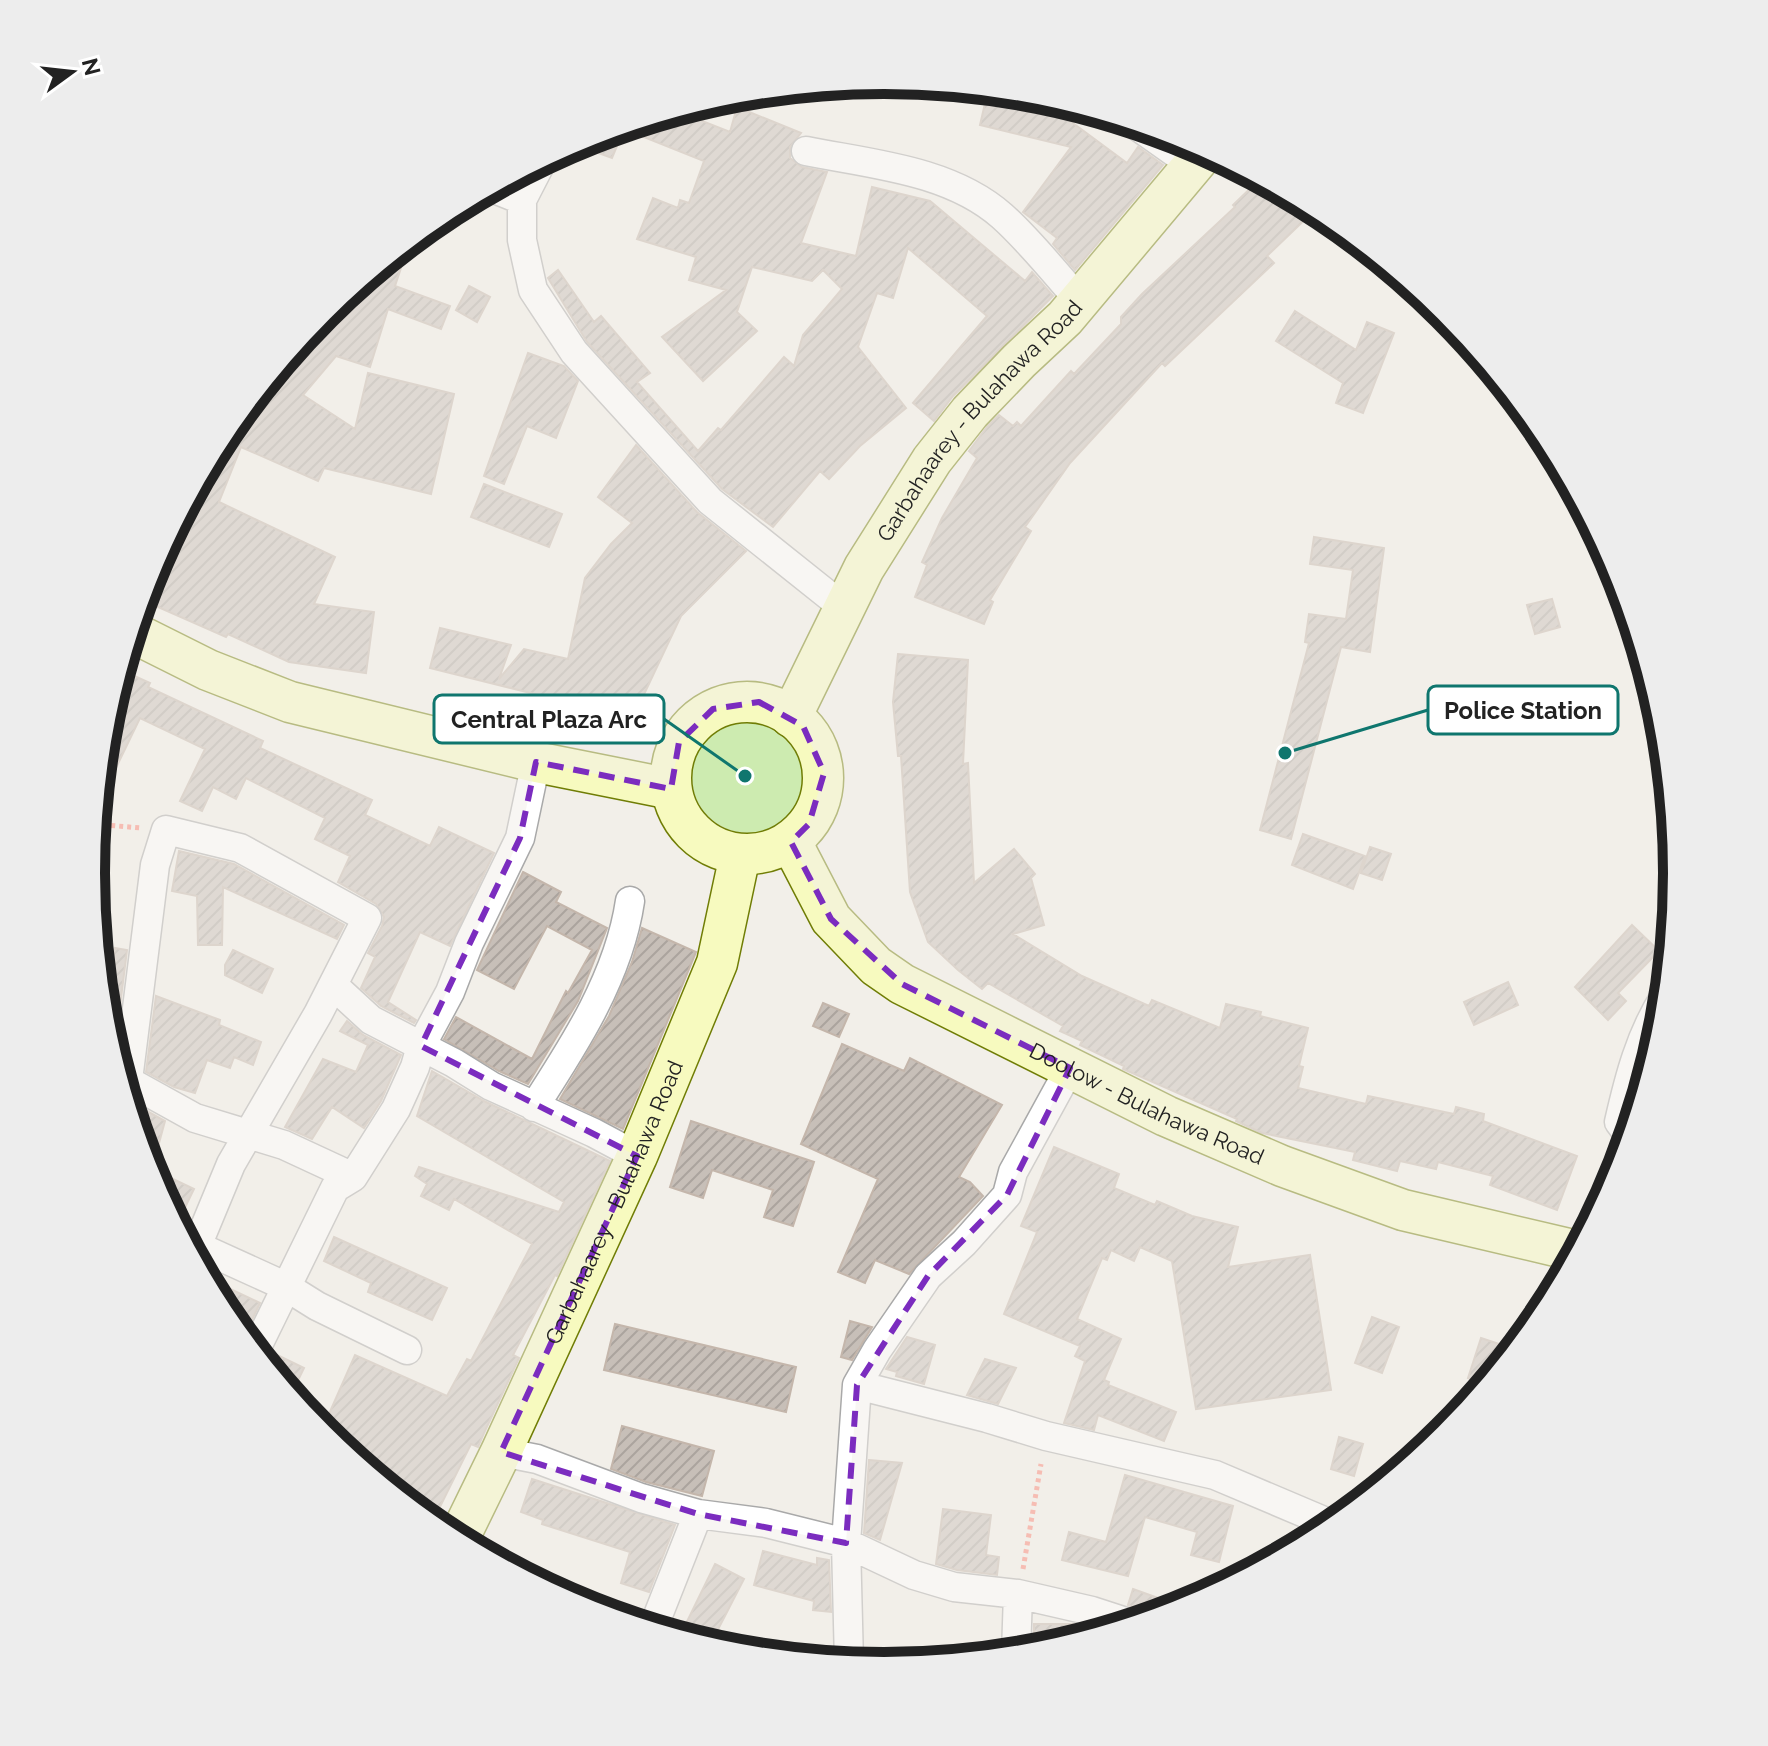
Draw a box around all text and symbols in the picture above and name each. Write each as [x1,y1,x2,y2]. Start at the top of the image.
north arrow [32,32,112,112]
text: N [77,55,106,78]
street label: Garbahaarey - Bulahawa Road [871,295,1088,546]
callout: Police Station [1428,686,1618,734]
callout: Central Plaza Arc [434,695,664,743]
text: Police Station [1444,696,1602,725]
text: Central Plaza Arc [451,705,647,734]
street label: Doolow - Bulahawa Road [1025,1037,1268,1170]
street label: Garbahaarey - Bulahawa Road [539,1057,688,1348]

